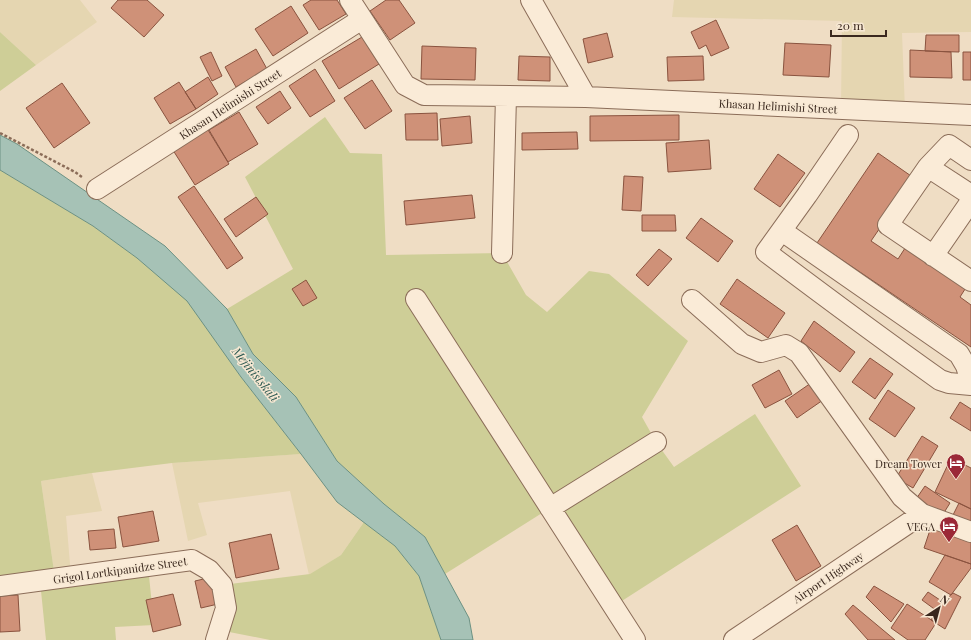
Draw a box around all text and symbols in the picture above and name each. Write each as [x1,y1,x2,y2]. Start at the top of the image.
scale bar [831,12,886,38]
text: 20 m [837,17,864,33]
street label: Khasan Helimishi Street [176,65,284,143]
street label: Khasan Helimishi Street [718,95,838,117]
water label: Mejinistskali [229,343,283,405]
hotel icon: Dream Tower [945,452,967,480]
place label: Dream Tower [875,456,942,471]
hotel icon: VEGA [938,515,960,543]
place label: VEGA [906,519,935,534]
street label: Airport Highway [789,548,867,607]
street label: Grigol Lortkipanidze Street [52,553,188,587]
north arrow [919,588,959,628]
text: N [938,591,953,608]

